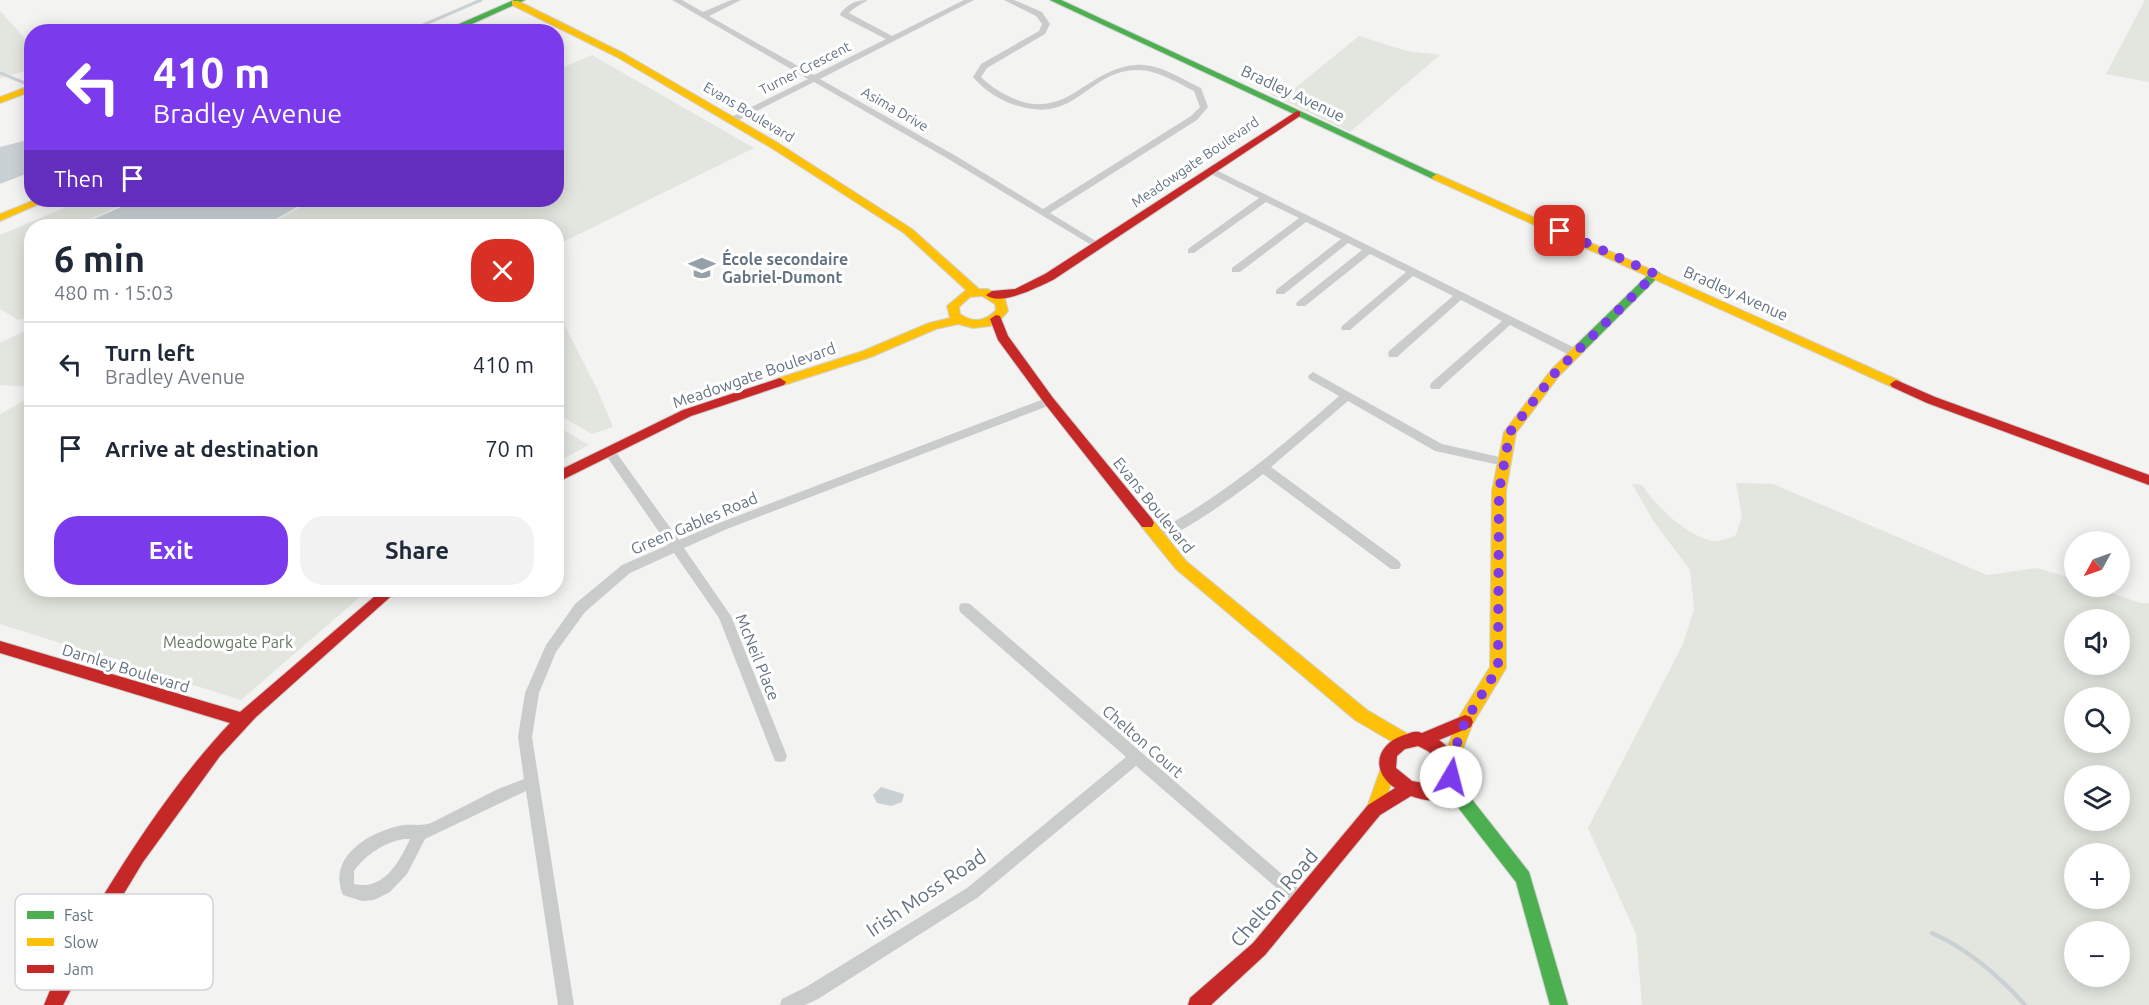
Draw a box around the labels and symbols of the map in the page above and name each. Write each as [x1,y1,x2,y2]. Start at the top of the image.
street label: Turner Crescent [757,38,854,98]
street label: Bradley Avenue [1238,61,1348,125]
street label: Evans Boulevard [701,79,797,145]
street label: Asima Drive [859,83,931,135]
street label: Meadowgate Boulevard [1128,113,1262,211]
pin [1534,205,1585,256]
place label: École secondaire Gabriel-Dumont [722,248,848,286]
school or university icon: École secondaire Gabriel-Dumont [687,253,717,283]
street label: Bradley Avenue [1681,262,1791,324]
street label: Meadowgate Boulevard [670,339,838,411]
street label: Evans Boulevard [1110,454,1198,556]
street label: Green Gables Road [628,488,760,558]
north arrow [2064,531,2130,597]
street label: McNeil Place [732,611,784,703]
park label: Meadowgate Park [163,633,293,651]
street label: Darnley Boulevard [60,640,192,696]
street label: Chelton Court [1099,701,1188,781]
position arrow [1419,745,1483,809]
street label: Irish Moss Road [862,844,990,941]
street label: Chelton Road [1225,844,1322,951]
legend [15,894,213,990]
text: Fast [64,906,94,924]
text: Slow [64,933,99,951]
text: Jam [64,960,94,978]

